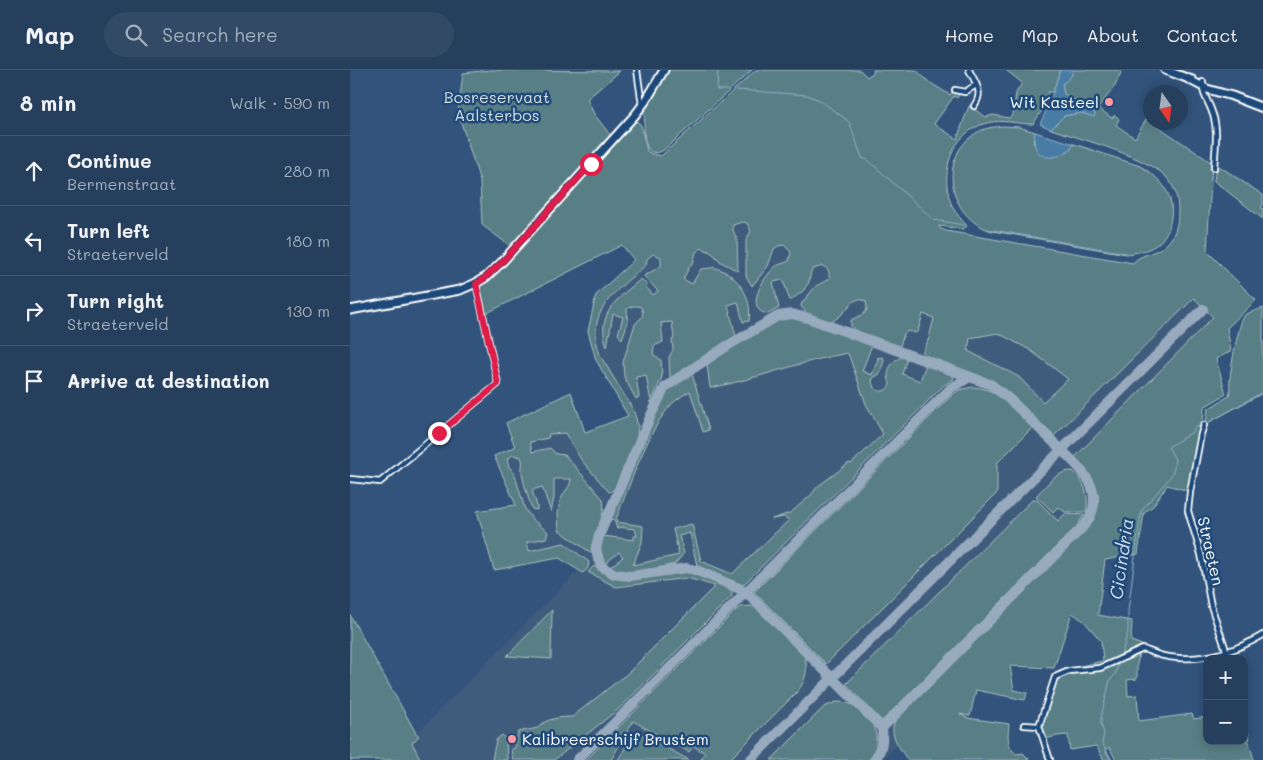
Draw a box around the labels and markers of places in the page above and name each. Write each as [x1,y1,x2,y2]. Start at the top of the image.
place label: Wit Kasteel [1010,91,1099,112]
marker: Wit Kasteel [1103,96,1115,108]
place label: Kalibreerschijf Brustem [522,728,709,749]
marker: Kalibreerschijf Brustem [506,733,518,745]

